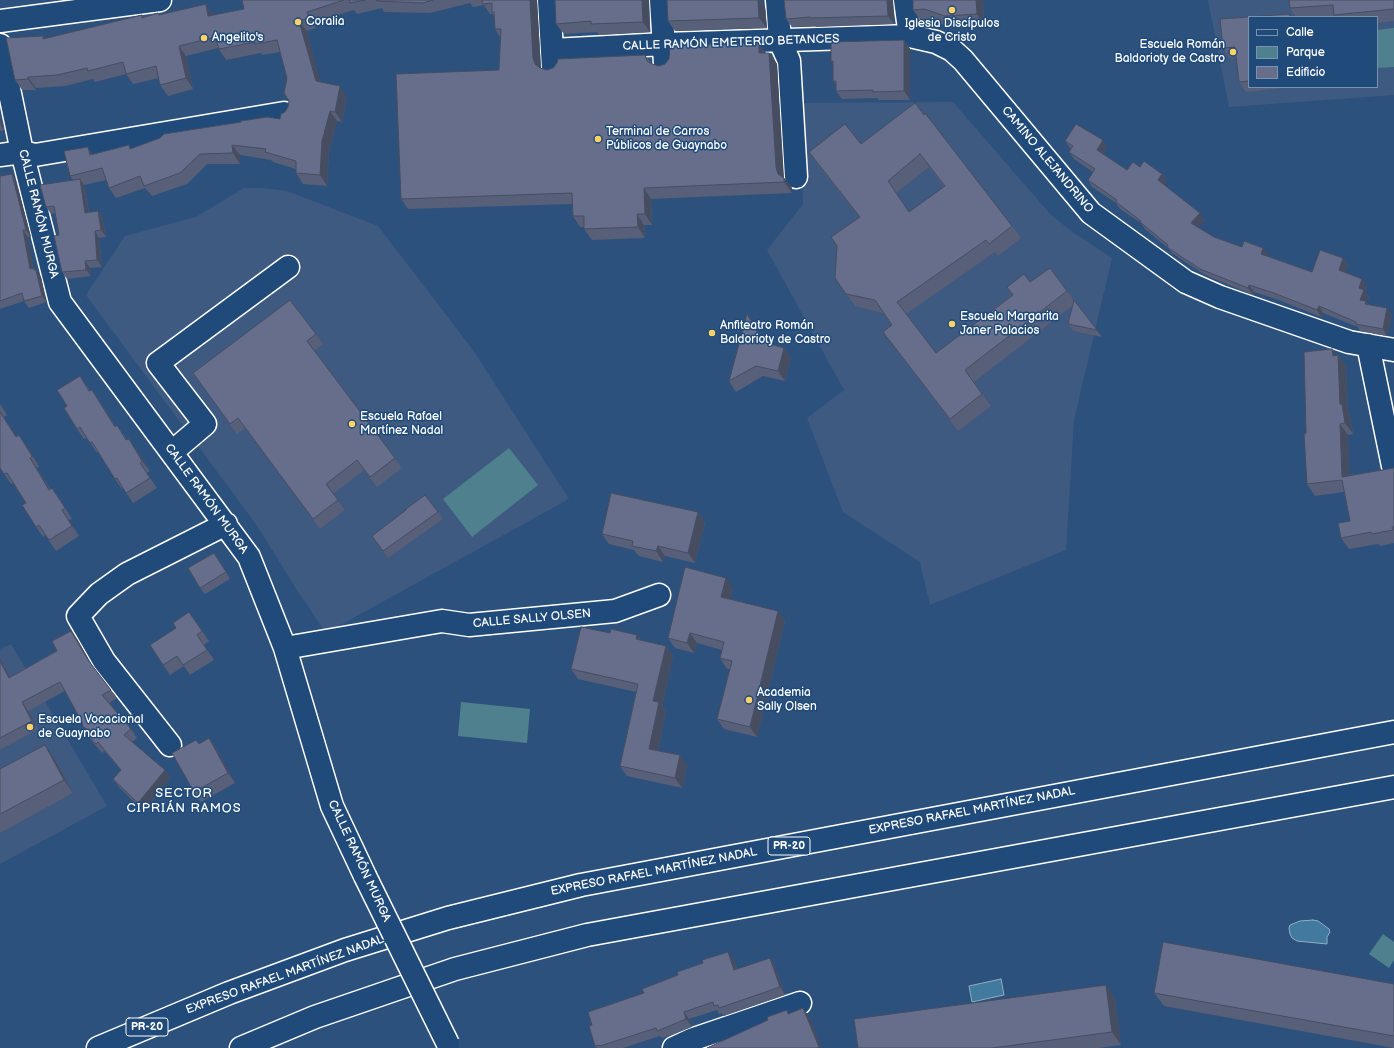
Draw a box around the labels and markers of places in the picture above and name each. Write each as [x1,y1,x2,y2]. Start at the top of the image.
marker: Iglesia Discípulos de Cristo [947,5,957,15]
place label: Coralia [306,15,345,29]
marker: Coralia [293,17,303,27]
place label: Iglesia Discípulos de Cristo [905,17,999,45]
place label: Angelito's [212,31,263,45]
marker: Angelito's [199,33,209,43]
place label: Escuela Román Baldorioty de Castro [1114,38,1225,66]
marker: Escuela Román Baldorioty de Castro [1228,47,1238,57]
place label: Terminal de Carros Públicos de Guaynabo [606,125,727,153]
marker: Terminal de Carros Públicos de Guaynabo [593,134,603,144]
place label: Escuela Margarita Janer Palacios [960,310,1059,338]
place label: Anfiteatro Román Baldorioty de Castro [720,319,831,347]
marker: Escuela Margarita Janer Palacios [947,319,957,329]
marker: Anfiteatro Román Baldorioty de Castro [707,328,717,338]
place label: Escuela Rafael Martínez Nadal [360,410,443,438]
marker: Escuela Rafael Martínez Nadal [347,419,357,429]
place label: Academia Sally Olsen [757,686,817,714]
marker: Academia Sally Olsen [744,695,754,705]
place label: Escuela Vocacional de Guaynabo [38,713,143,741]
marker: Escuela Vocacional de Guaynabo [25,722,35,732]

